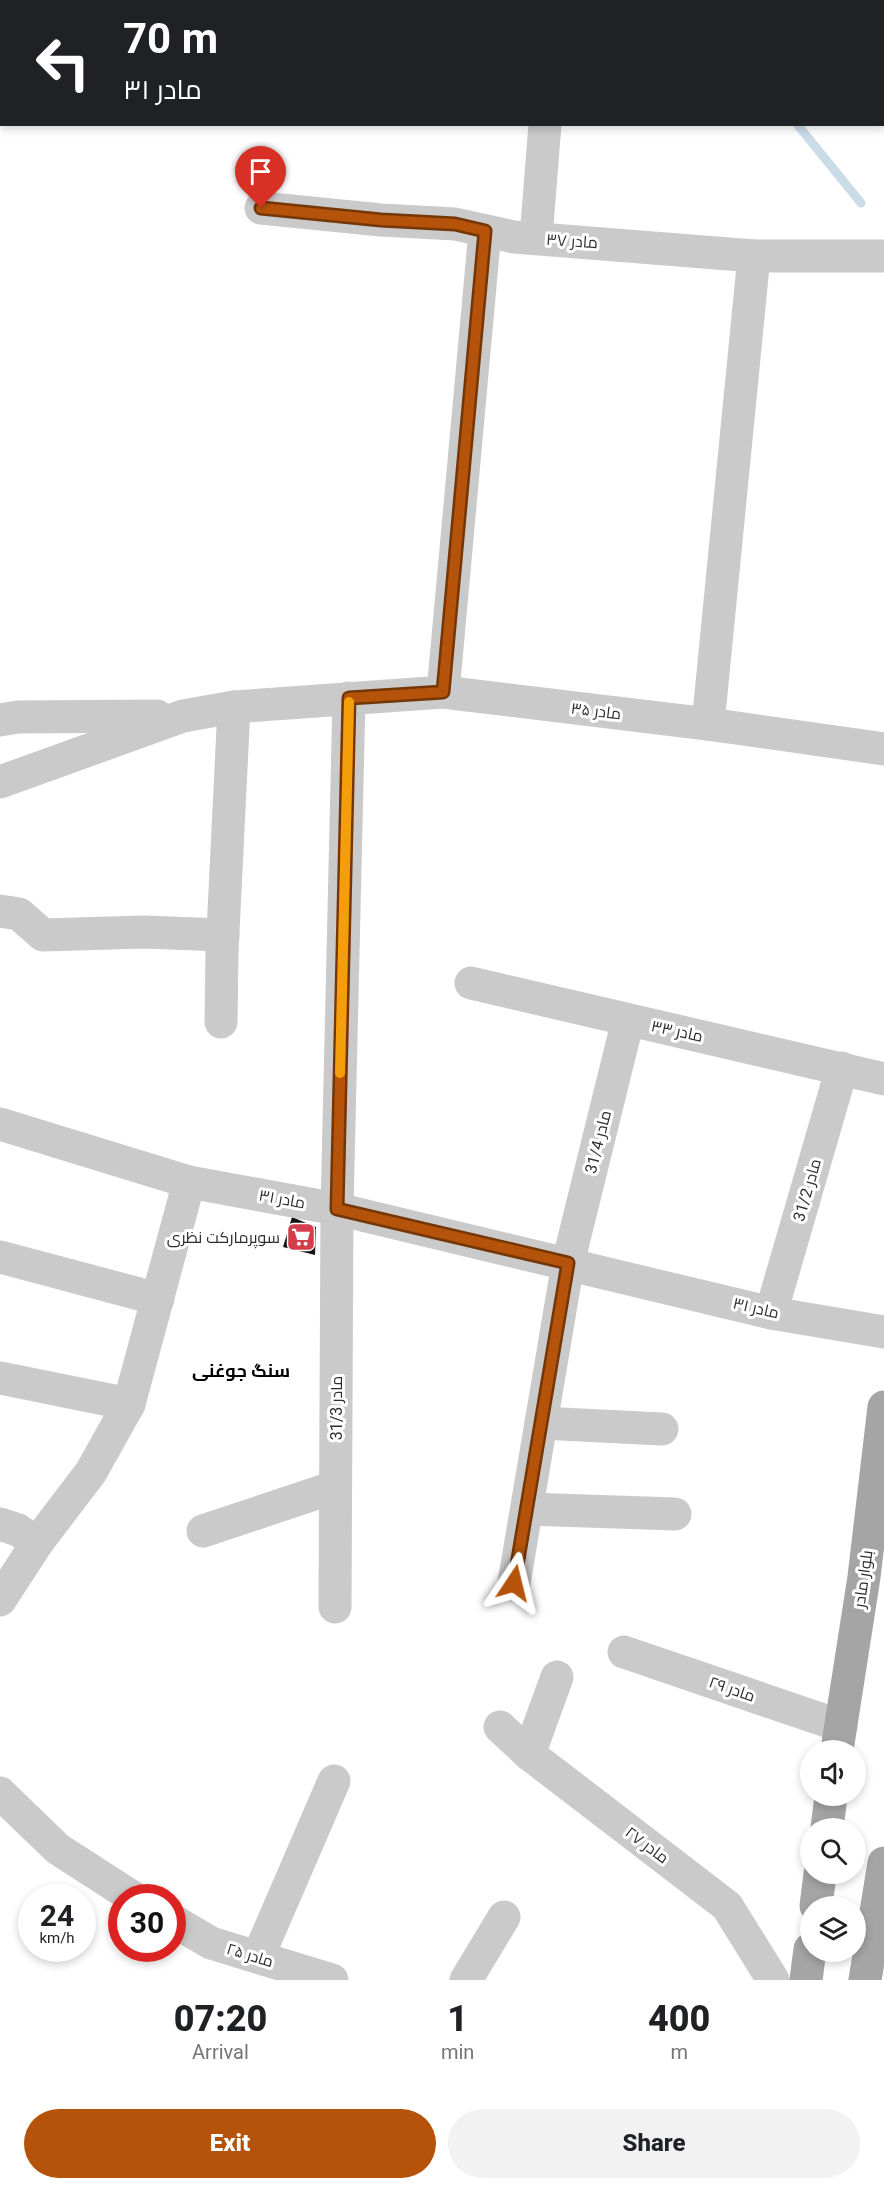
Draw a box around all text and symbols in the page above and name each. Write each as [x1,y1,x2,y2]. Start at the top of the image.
text: 70 m [123,14,218,63]
icon: left [24,24,102,102]
text: مادر ۳۱ [123,74,202,106]
pin [235,146,286,208]
icon: arrive [244,155,277,188]
street label: مادر ۳۷ [546,230,598,252]
street label: مادر ۳۵ [570,698,622,724]
street label: مادر ۳۳ [649,1016,705,1046]
street label: مادر 31/4 [581,1108,615,1176]
street label: مادر 31/2 [789,1156,825,1224]
street label: مادر ۳۱ [257,1186,307,1212]
supermarket icon: سوپرمارکت نظری [285,1221,317,1253]
place label: سوپرمارکت نظری [167,1228,280,1249]
street label: مادر ۳۱ [731,1293,781,1323]
district label: سنگ جوغنی [192,1360,290,1382]
street label: مادر 31/3 [327,1376,346,1440]
street label: بلوار مادر [849,1549,876,1610]
position arrow [482,1551,546,1615]
street label: مادر ۲۹ [706,1672,758,1706]
map controls [800,1740,866,1962]
button: sound [800,1740,866,1806]
button: search [800,1818,866,1884]
street label: مادر ۲۷ [622,1823,672,1867]
speed limit sign: 30 [108,1884,186,1962]
button: layers [800,1896,866,1962]
text: 24 [40,1898,74,1933]
text: km/h [39,1929,75,1947]
street label: مادر ۲۵ [224,1939,276,1971]
text: 07:20 [174,1998,267,2040]
text: 1 [447,1998,468,2040]
text: 400 [648,1998,710,2040]
text: Arrival [192,2040,249,2064]
text: min [441,2040,474,2064]
text: m [670,2040,688,2064]
button: Exit [24,2109,436,2178]
button: Share [448,2109,860,2178]

